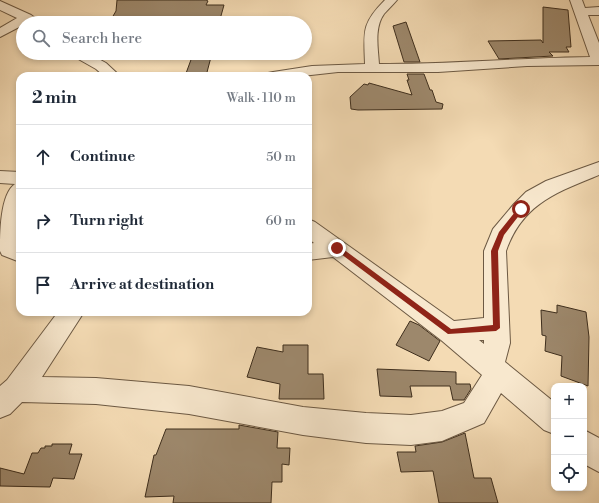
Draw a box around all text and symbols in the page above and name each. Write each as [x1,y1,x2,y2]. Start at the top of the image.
search box [16,16,312,60]
icon: search [30,27,52,49]
text: Search here [62,29,142,48]
text: 2 min [32,87,77,109]
text: Walk · 110 m [226,90,296,106]
icon: ahead [32,146,54,168]
text: Continue [70,147,135,166]
text: 50 m [266,149,296,165]
route start [512,200,530,218]
icon: right [32,210,54,232]
text: Turn right [70,211,144,230]
text: 60 m [265,213,296,229]
route end [328,239,346,257]
icon: arrive [32,274,54,296]
text: Arrive at destination [70,275,214,294]
map controls [551,383,587,491]
button: + [551,383,587,419]
button: − [551,419,587,455]
button: locate [551,455,587,491]

